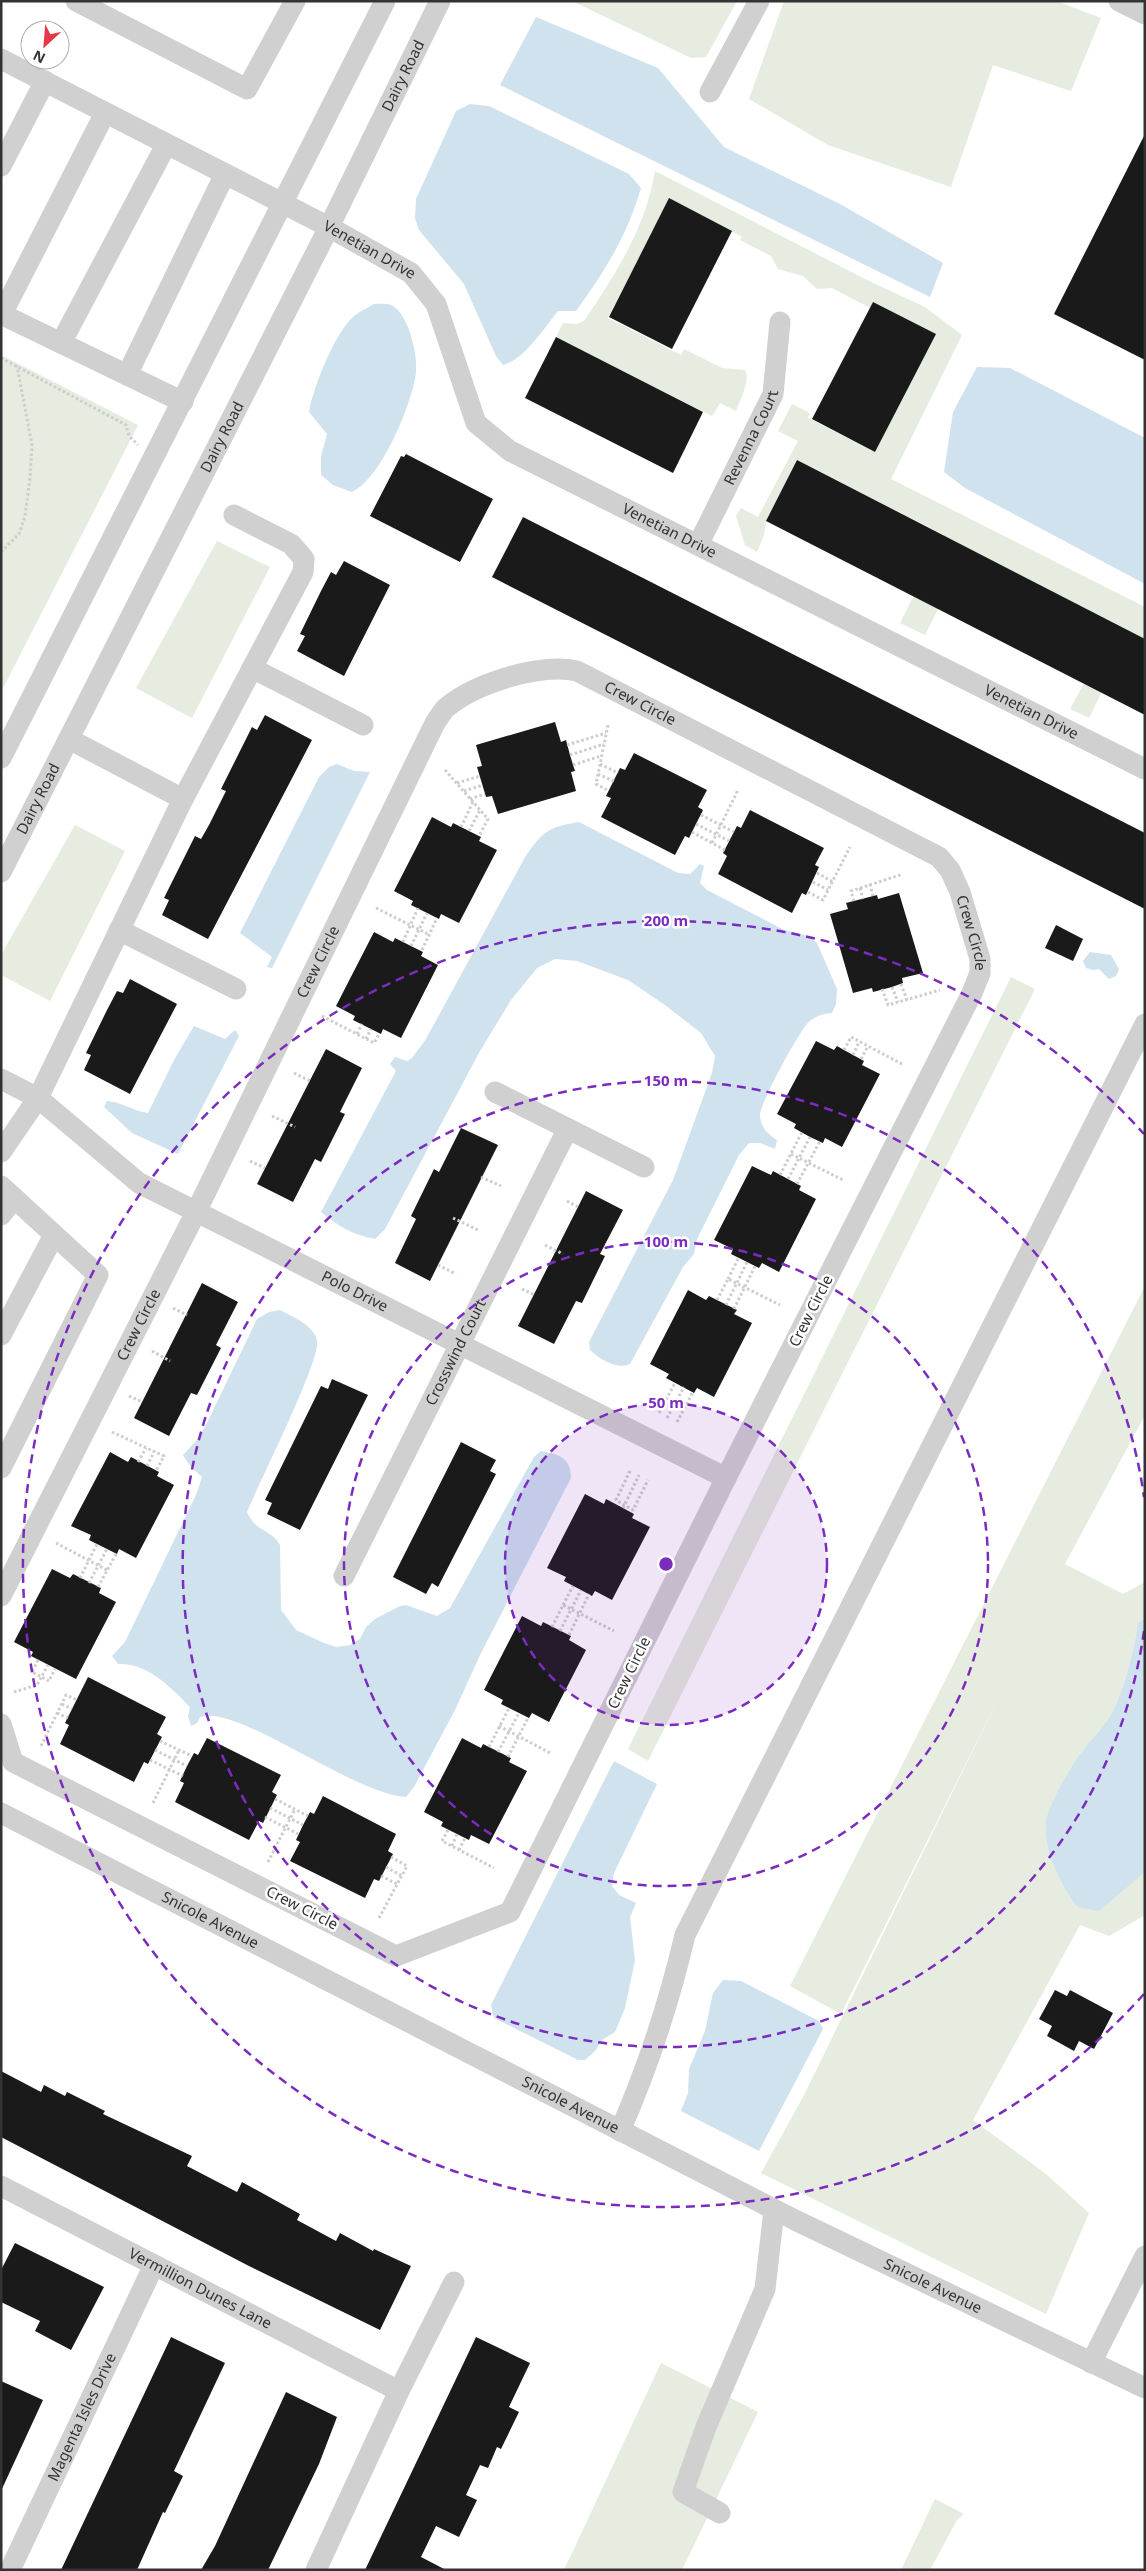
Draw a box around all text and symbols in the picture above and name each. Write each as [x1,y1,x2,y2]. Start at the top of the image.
north arrow [20,20,70,70]
street label: Dairy Road [376,36,428,114]
text: N [30,46,48,68]
street label: Venetian Drive [320,215,420,283]
street label: Revenna Court [718,389,782,488]
street label: Dairy Road [195,398,248,475]
street label: Venetian Drive [619,498,720,562]
street label: Crew Circle [601,676,680,729]
street label: Venetian Drive [981,679,1082,743]
street label: Dairy Road [11,760,64,837]
street label: Crew Circle [952,892,991,971]
text: 200 m [644,910,688,930]
street label: Crew Circle [291,922,343,1001]
text: 150 m [644,1070,688,1090]
text: 100 m [644,1231,688,1251]
street label: Polo Drive [318,1265,392,1316]
street label: Crew Circle [783,1271,837,1350]
street label: Crew Circle [111,1285,164,1364]
street label: Crosswind Court [420,1295,490,1408]
text: 50 m [648,1392,684,1412]
centre of rings [657,1555,675,1573]
street label: Crew Circle [602,1633,654,1712]
street label: Crew Circle [263,1880,342,1934]
street label: Snicole Avenue [159,1886,263,1953]
street label: Snicole Avenue [519,2071,623,2137]
street label: Vermillion Dunes Lane [126,2243,276,2333]
street label: Snicole Avenue [881,2253,986,2317]
street label: Magenta Isles Drive [42,2349,120,2484]

